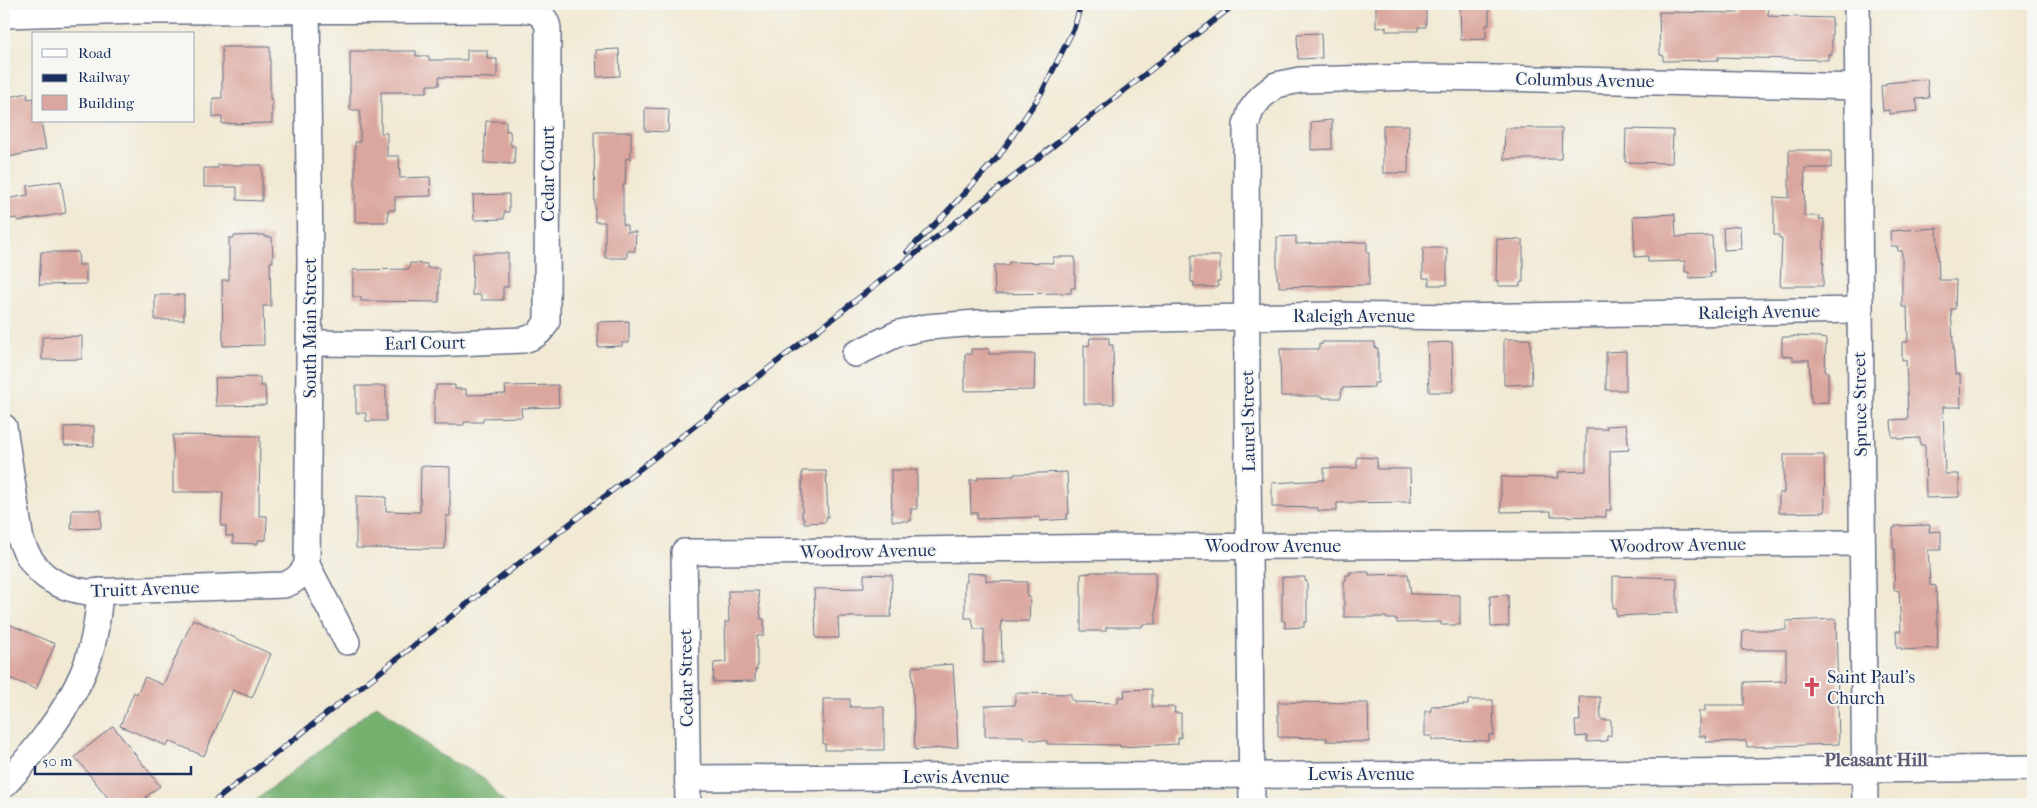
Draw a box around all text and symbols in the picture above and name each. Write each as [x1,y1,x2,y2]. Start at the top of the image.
legend [32,32,195,122]
text: Road [78,44,112,62]
text: Railway [78,68,131,86]
street label: Columbus Avenue [1515,69,1655,92]
text: Building [78,94,135,112]
street label: Cedar Court [538,125,559,222]
street label: South Main Street [300,257,321,398]
street label: Raleigh Avenue [1698,301,1820,324]
street label: Raleigh Avenue [1293,306,1415,327]
street label: Earl Court [384,332,466,355]
street label: Spruce Street [1849,351,1872,457]
street label: Laurel Street [1237,369,1260,472]
street label: Woodrow Avenue [1609,534,1746,557]
street label: Woodrow Avenue [1204,536,1341,557]
street label: Woodrow Avenue [799,540,936,563]
street label: Truitt Avenue [90,577,200,602]
street label: Cedar Street [675,628,698,727]
place label: Saint Paul's Church [1827,667,1915,709]
church icon: Saint Paul's Church [1801,676,1823,698]
scale bar [35,743,191,775]
district label: Pleasant Hill [1824,749,1928,771]
text: 50 m [42,752,73,770]
street label: Lewis Avenue [1307,764,1415,785]
street label: Lewis Avenue [902,767,1010,788]

